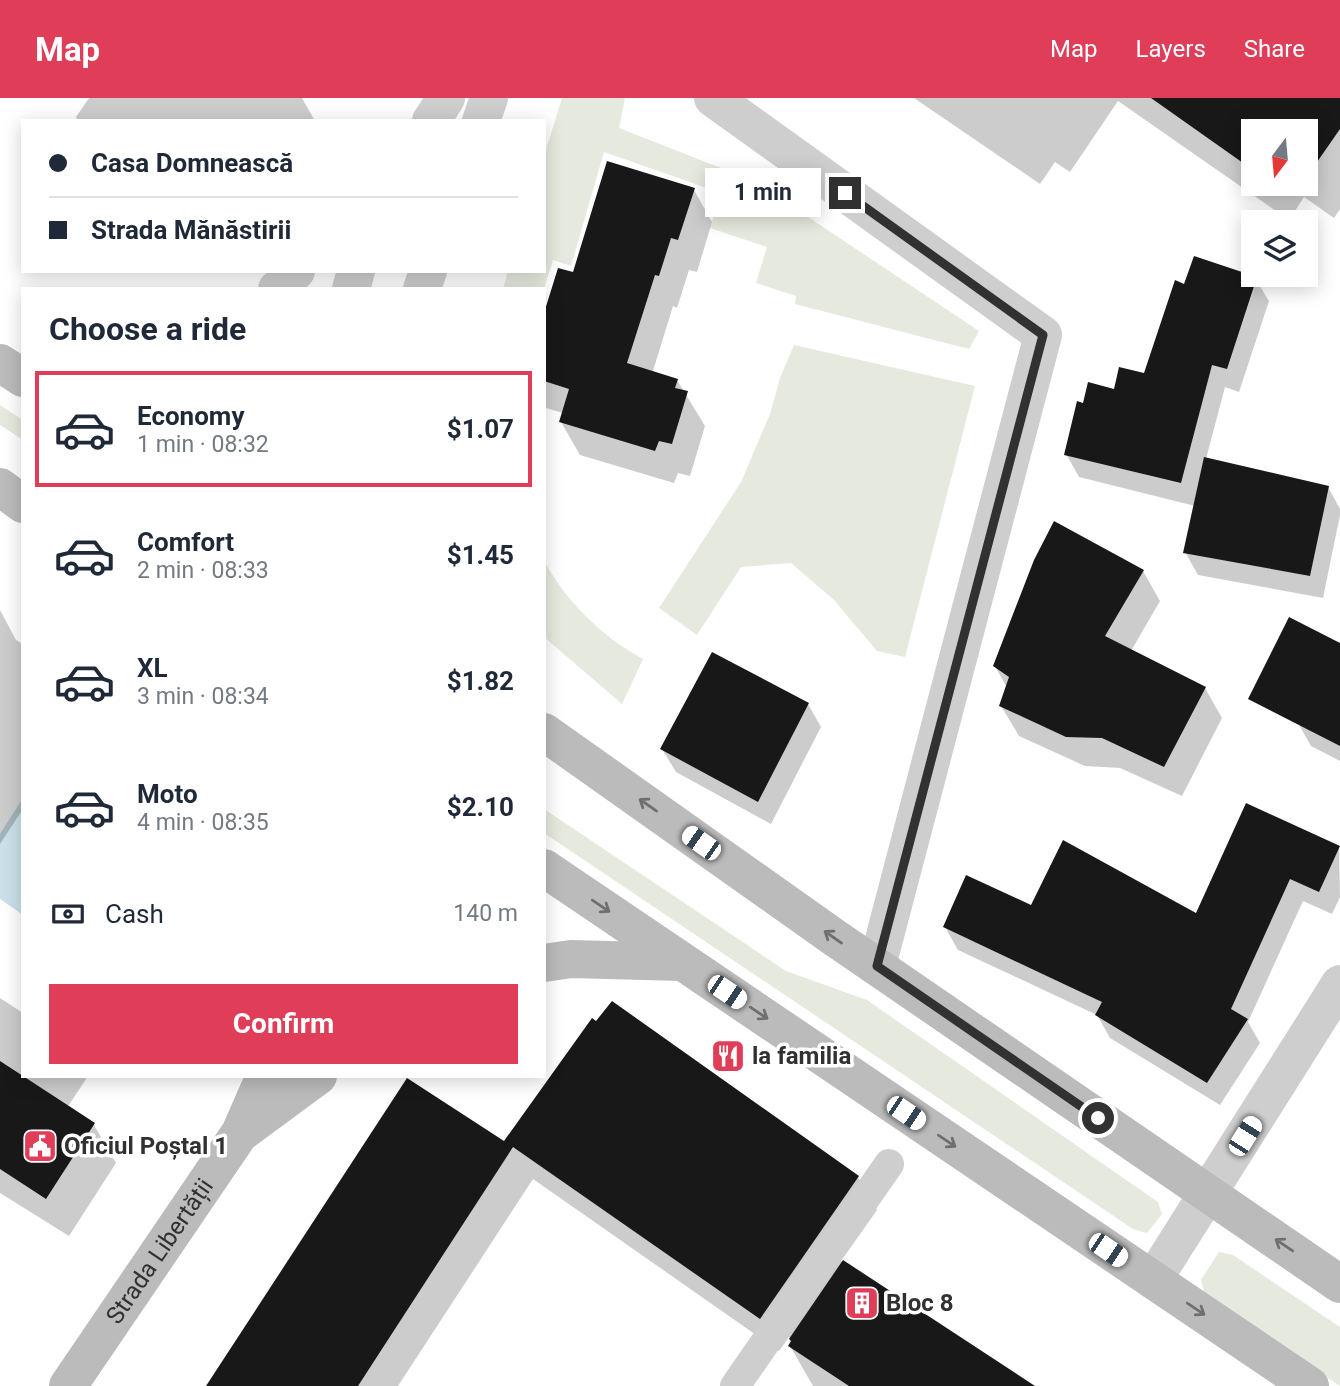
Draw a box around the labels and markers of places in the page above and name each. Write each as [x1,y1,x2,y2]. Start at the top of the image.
restaurant icon: la familia [709,1037,747,1075]
place label: la familia [752,1042,851,1070]
public building icon: Oficiul Poștal 1 [21,1127,59,1165]
place label: Oficiul Poștal 1 [64,1132,228,1160]
building icon: Bloc 8 [843,1284,881,1322]
place label: Bloc 8 [886,1289,953,1317]

